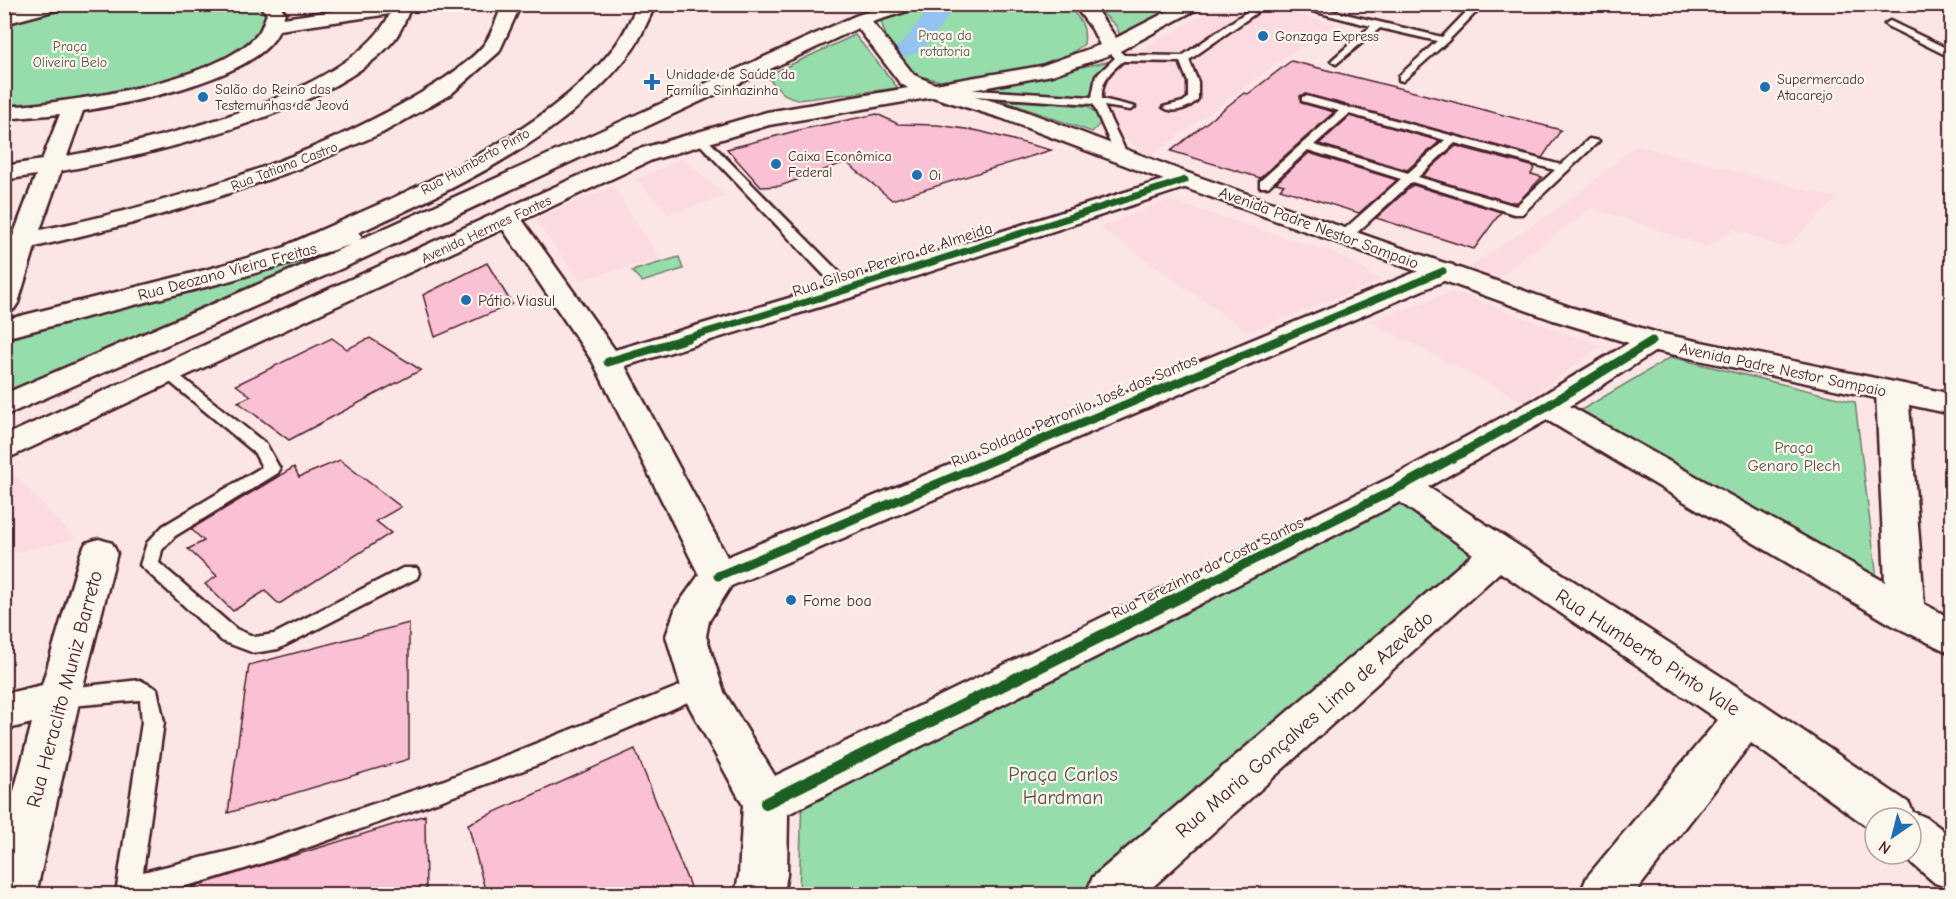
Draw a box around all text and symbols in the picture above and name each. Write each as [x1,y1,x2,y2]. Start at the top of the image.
park label: Praça da rotatoria [918,27,972,60]
place label: Gonzaga Express [1275,28,1379,45]
marker: Gonzaga Express [1256,29,1270,43]
park label: Praça Oliveira Belo [33,38,107,71]
place label: Unidade de Saúde da Família Sinhazinha [666,66,795,99]
place label: Supermercado Atacarejo [1777,71,1864,104]
marker: Unidade de Saúde da Família Sinhazinha [643,73,661,91]
marker: Supermercado Atacarejo [1758,80,1772,94]
place label: Salão do Reino das Testemunhas de Jeová [215,81,349,114]
marker: Salão do Reino das Testemunhas de Jeová [196,90,210,104]
street label: Rua Humberto Pinto [418,124,533,198]
street label: Rua Tatiana Castro [228,138,340,195]
place label: Caixa Econômica Federal [788,148,892,181]
marker: Caixa Econômica Federal [769,157,783,171]
place label: Oi [929,167,941,184]
marker: Oi [910,168,924,182]
street label: Avenida Padre Nestor Sampaio [1216,183,1421,273]
street label: Avenida Hermes Fontes [418,192,554,267]
street label: Rua Gilson Pereira de Almeida [790,219,995,301]
street label: Rua Deozano Vieira Freitas [136,239,319,305]
place label: Pátio Viasul [478,292,555,310]
marker: Pátio Viasul [459,293,473,307]
street label: Avenida Padre Nestor Sampaio [1678,339,1888,401]
street label: Rua Soldado Petronilo José dos Santos [949,351,1201,471]
park label: Praça Genaro Plech [1747,439,1841,475]
street label: Rua Terezinha da Costa Santos [1108,513,1307,622]
street label: Rua Heraclito Muniz Barreto [22,568,107,810]
street label: Rua Humberto Pinto Vale [1551,584,1744,721]
place label: Fome boa [803,592,872,610]
marker: Fome boa [784,593,798,607]
street label: Rua Maria Gonçalves Lima de Azevêdo [1171,606,1438,842]
park label: Praça Carlos Hardman [1008,763,1118,809]
north arrow [1863,806,1923,866]
text: N [1876,837,1894,858]

